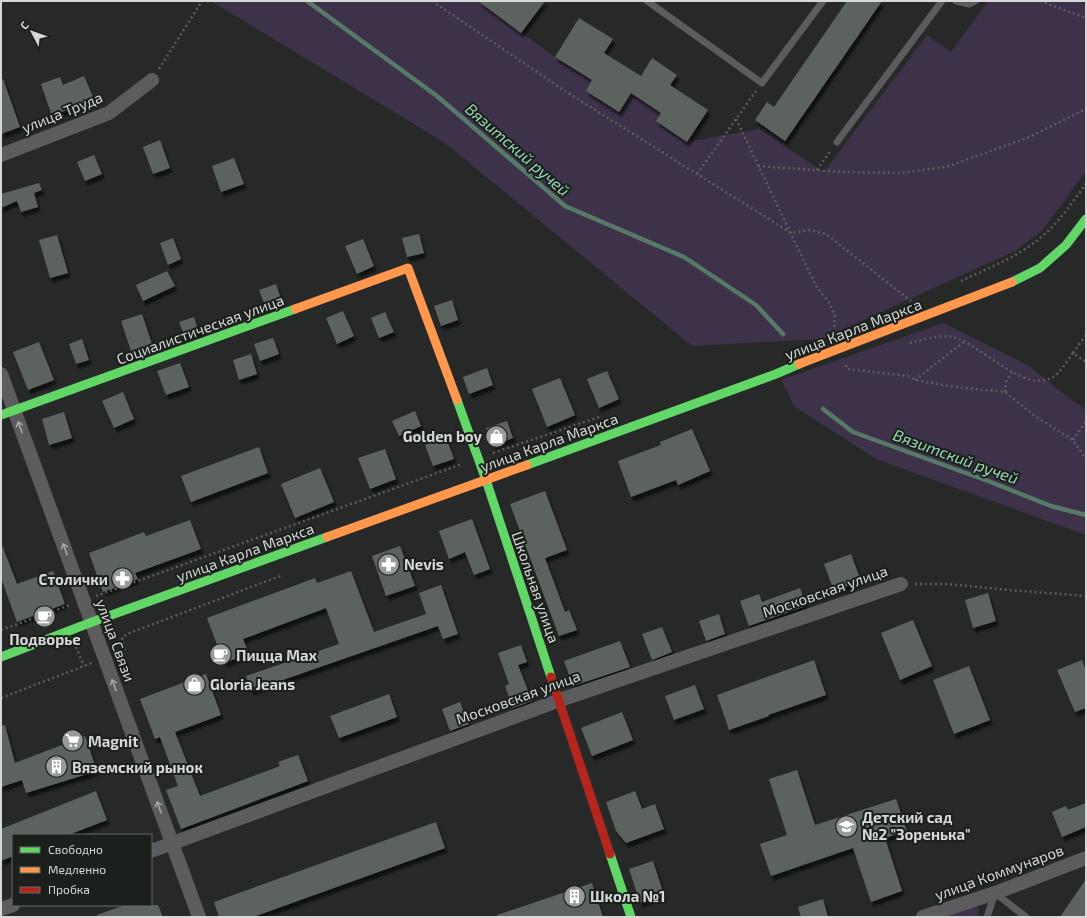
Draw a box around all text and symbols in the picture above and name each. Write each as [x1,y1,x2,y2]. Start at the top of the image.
north arrow [12,12,52,52]
text: С [17,18,31,32]
street label: улица Труда [19,88,106,137]
water label: Вязитский ручей [462,99,574,199]
street label: Социалистическая улица [114,290,287,369]
street label: улица Карла Маркса [782,295,924,364]
street label: улица Карла Маркса [478,409,621,476]
one-way arrow [16,422,24,434]
shop icon: Golden boy [484,423,510,449]
water label: Вязитский ручей [891,425,1021,487]
place label: Golden boy [403,427,483,446]
street label: улица Карла Маркса [174,519,317,586]
street label: Школьная улица [508,529,564,646]
one-way arrow [61,543,68,556]
pharmacy icon: Nevis [376,551,402,577]
place label: Nevis [404,555,444,573]
street label: Московская улица [760,561,890,622]
pharmacy icon: Столички [110,566,136,592]
place label: Столички [39,570,108,588]
street label: улица Связи [92,596,139,684]
cafe icon: Подворье [32,603,58,629]
place label: Подворье [9,630,81,648]
cafe icon: Пицца Max [208,642,234,668]
place label: Пицца Max [236,646,317,664]
street label: Московская улица [453,666,583,729]
shop icon: Gloria Jeans [182,671,208,697]
place label: Gloria Jeans [210,675,295,693]
one-way arrow [110,679,118,691]
supermarket icon: Magnit [59,728,85,754]
place label: Magnit [88,732,138,750]
building icon: Вяземский рынок [44,754,70,780]
place label: Вяземский рынок [72,758,203,776]
one-way arrow [155,800,162,813]
place label: Детский сад №2 "Зоренька" [862,808,971,843]
school or university icon: Детский сад №2 "Зоренька" [833,813,859,839]
legend [12,834,152,906]
street label: улица Коммунаров [932,840,1066,905]
text: Свободно [48,842,103,856]
text: Медленно [48,862,106,876]
text: Пробка [48,882,90,896]
building icon: Школа №1 [561,883,587,909]
place label: Школа №1 [590,887,666,905]

